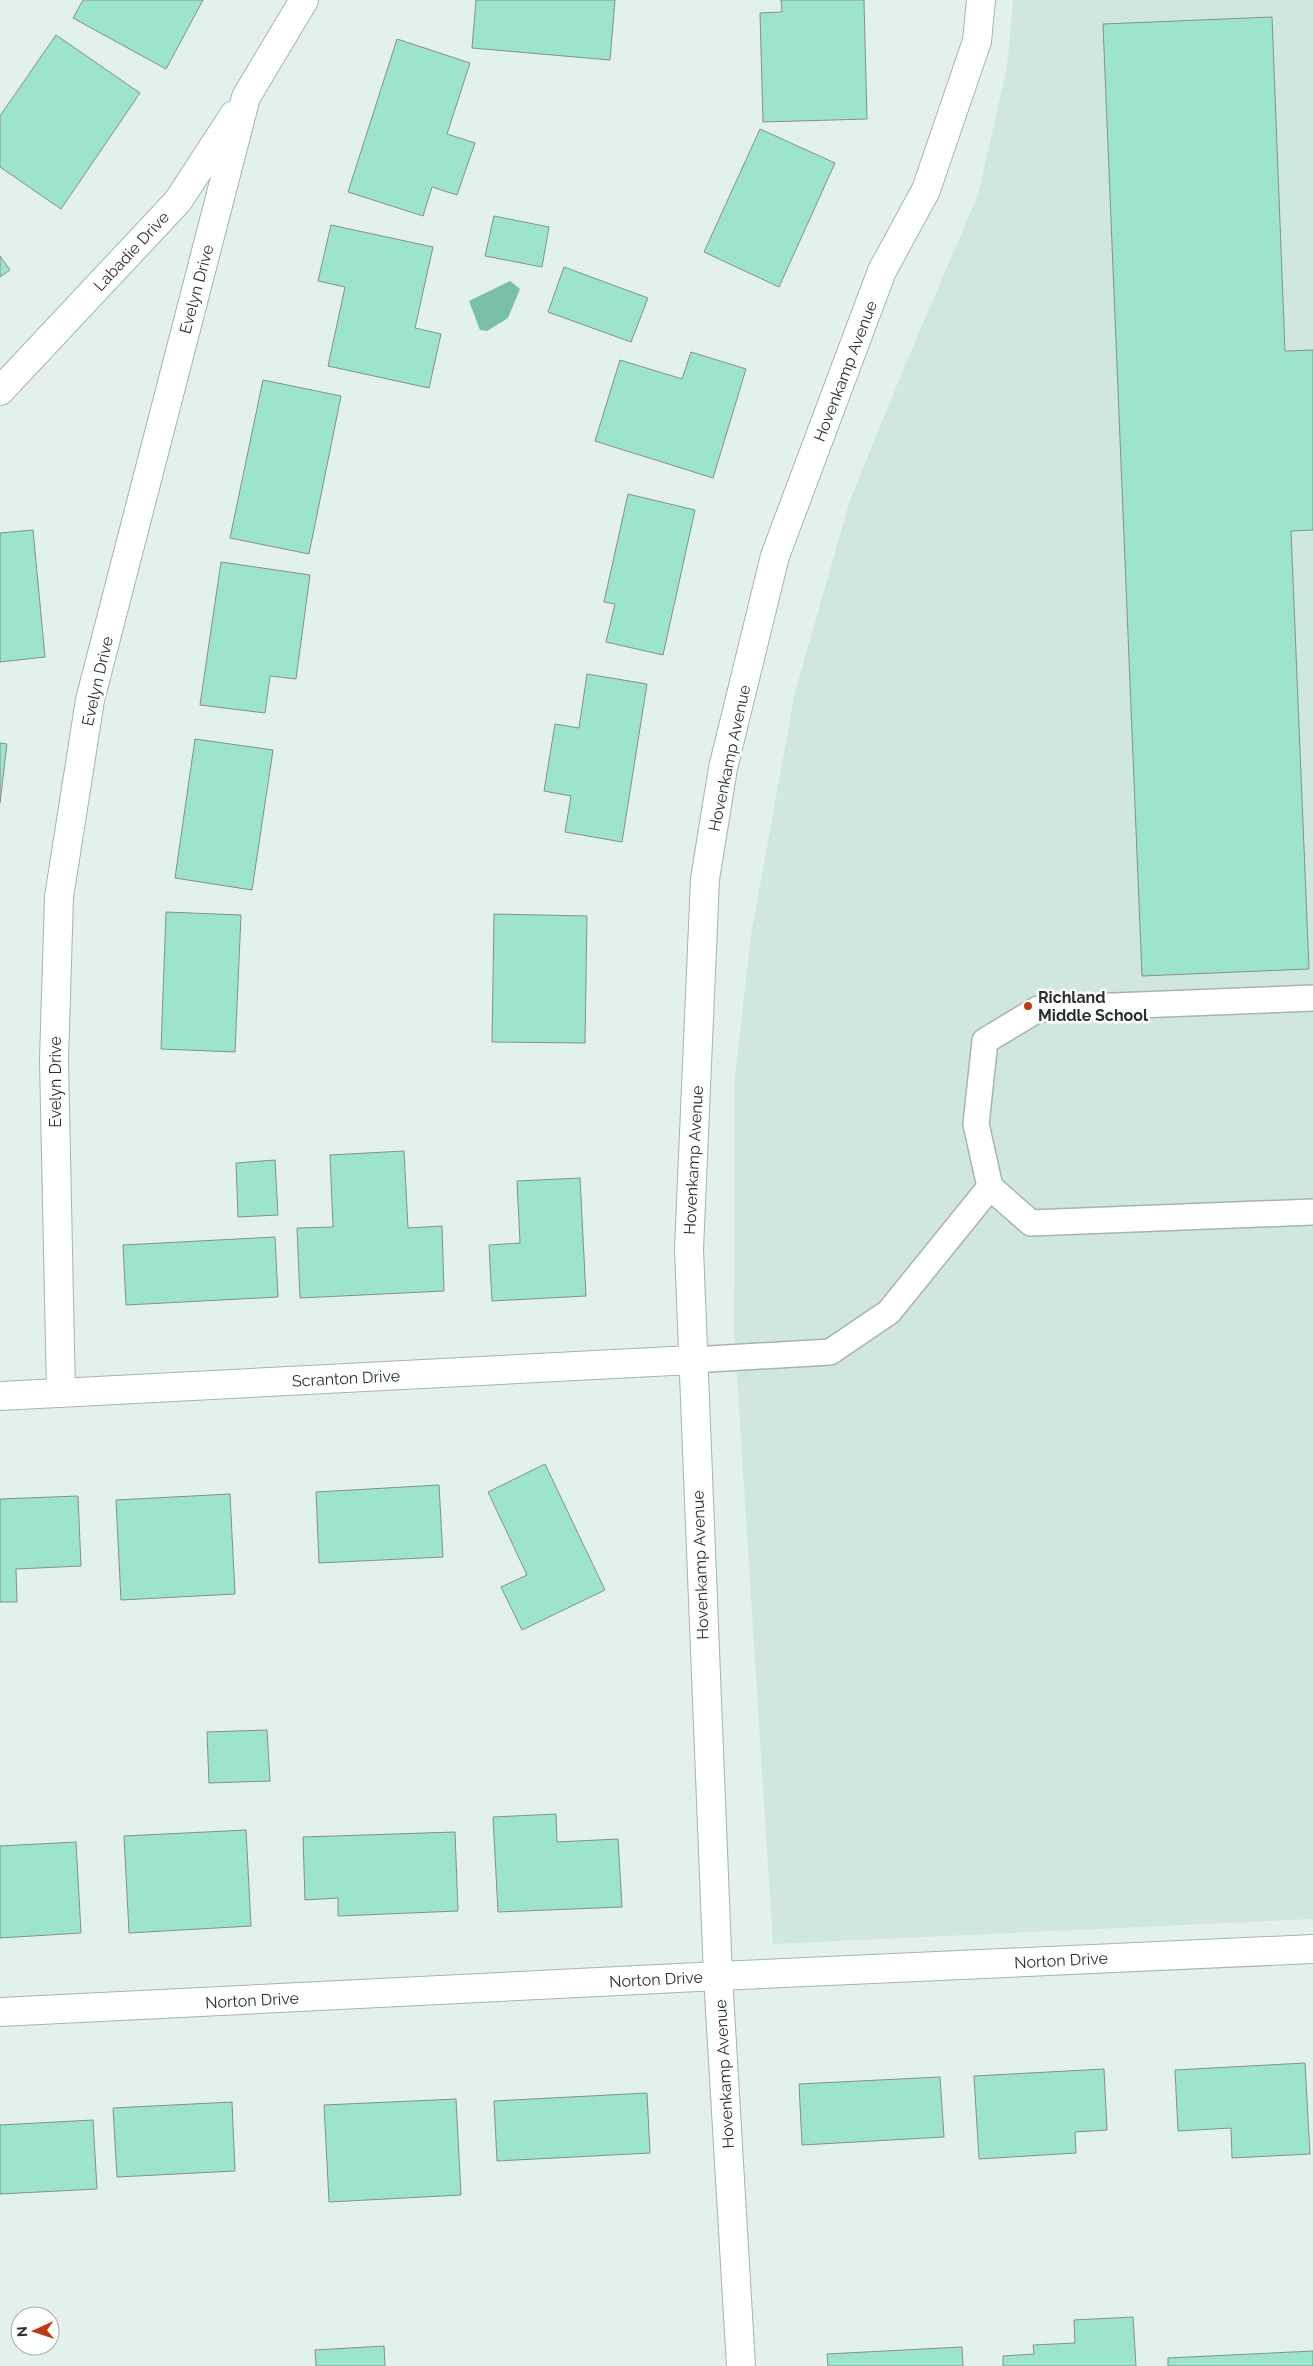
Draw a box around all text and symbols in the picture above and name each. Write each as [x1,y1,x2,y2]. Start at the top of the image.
street label: Labadie Drive [90,208,173,295]
street label: Evelyn Drive [175,243,217,336]
street label: Hovenkamp Avenue [810,298,881,444]
street label: Evelyn Drive [78,634,117,728]
street label: Hovenkamp Avenue [705,683,754,833]
place label: Richland Middle School [1038,988,1149,1025]
marker: Richland Middle School [1022,1000,1034,1012]
street label: Evelyn Drive [46,1036,65,1128]
street label: Hovenkamp Avenue [680,1085,707,1235]
street label: Scranton Drive [291,1366,401,1391]
street label: Hovenkamp Avenue [688,1490,713,1640]
street label: Norton Drive [1014,1949,1108,1972]
street label: Norton Drive [609,1968,703,1991]
street label: Norton Drive [205,1989,299,2012]
street label: Hovenkamp Avenue [711,1999,738,2149]
north arrow [10,2306,60,2356]
text: N [14,2326,30,2337]

